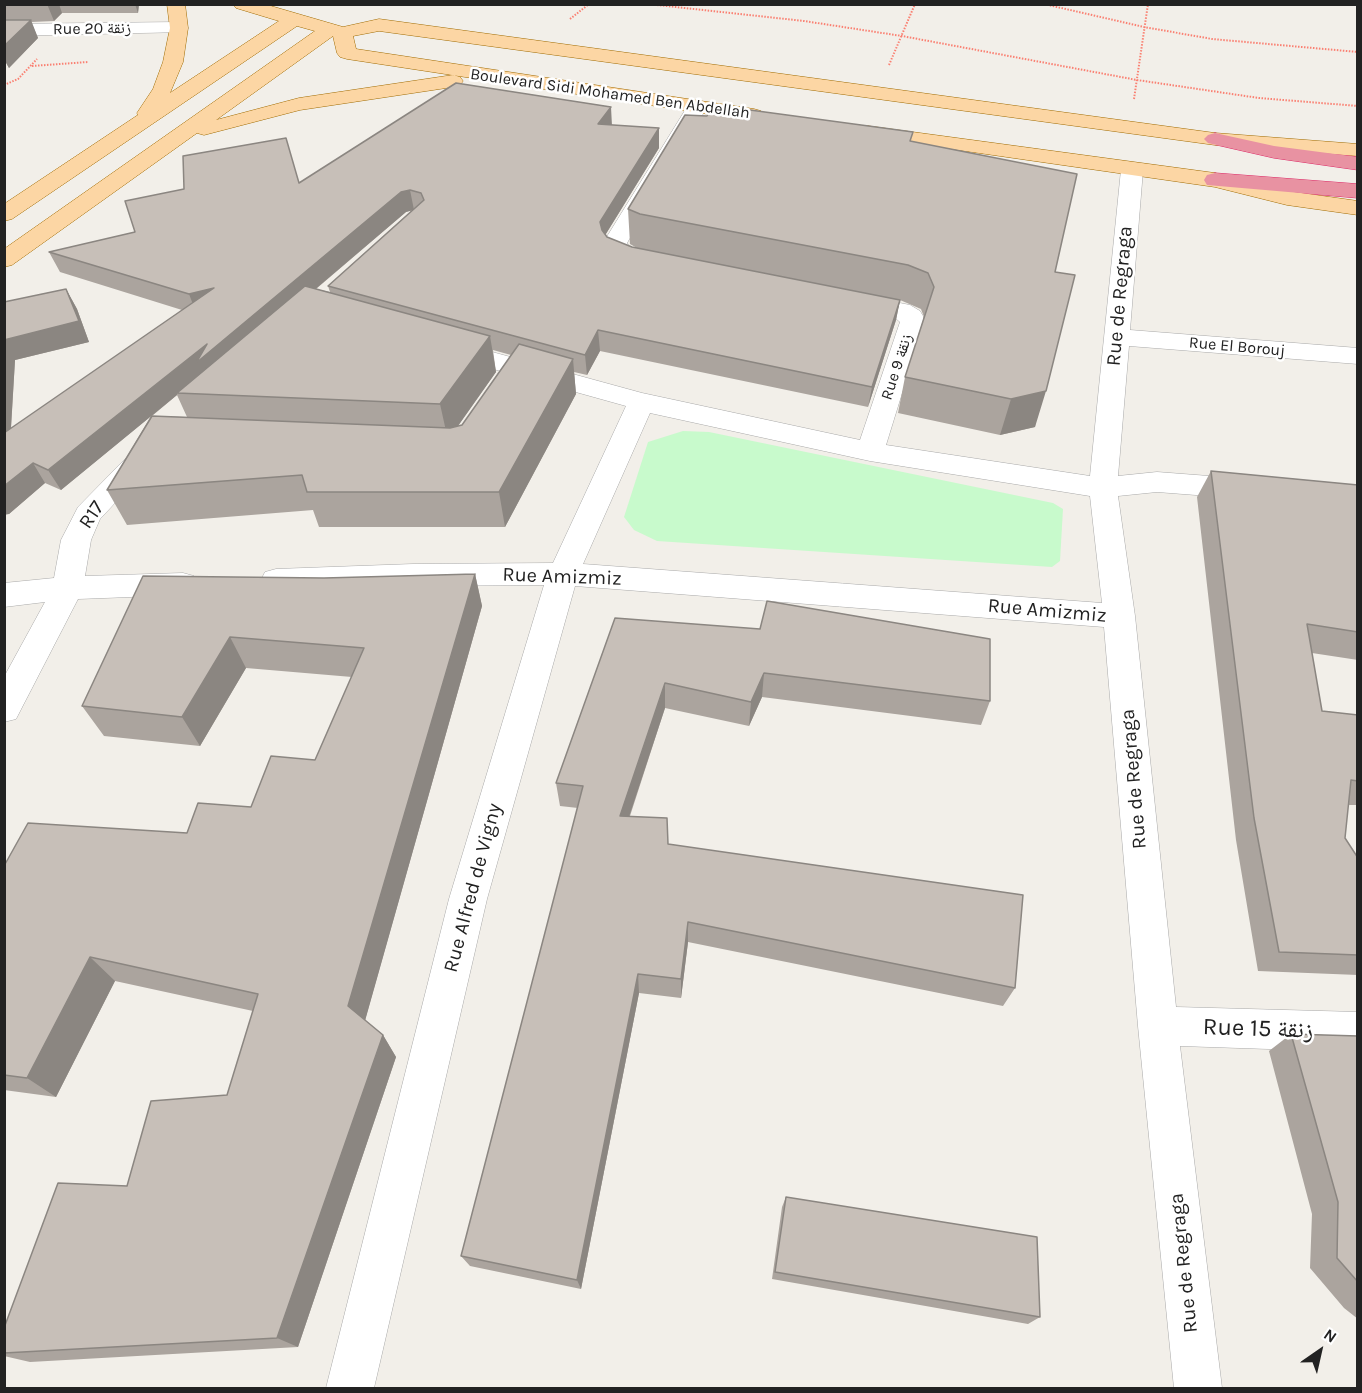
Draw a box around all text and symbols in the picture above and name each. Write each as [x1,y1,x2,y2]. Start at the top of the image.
street label: Rue 20 زنقة [53,19,131,39]
street label: Boulevard Sidi Mohamed Ben Abdellah [469,65,751,123]
street label: Rue de Regraga [1102,225,1138,367]
street label: Rue 9 زنقة [877,331,917,403]
street label: Rue El Borouj [1188,333,1286,361]
street label: R17 [74,497,110,533]
street label: Rue Amizmiz [502,563,622,591]
street label: Rue Amizmiz [987,594,1107,628]
street label: Rue de Regraga [1116,708,1152,850]
street label: Rue Alfred de Vigny [439,801,507,975]
street label: Rue 15 زنقة [1202,1013,1314,1045]
street label: Rue de Regraga [1165,1192,1203,1334]
north arrow [1290,1321,1350,1381]
text: N [1320,1325,1340,1347]

